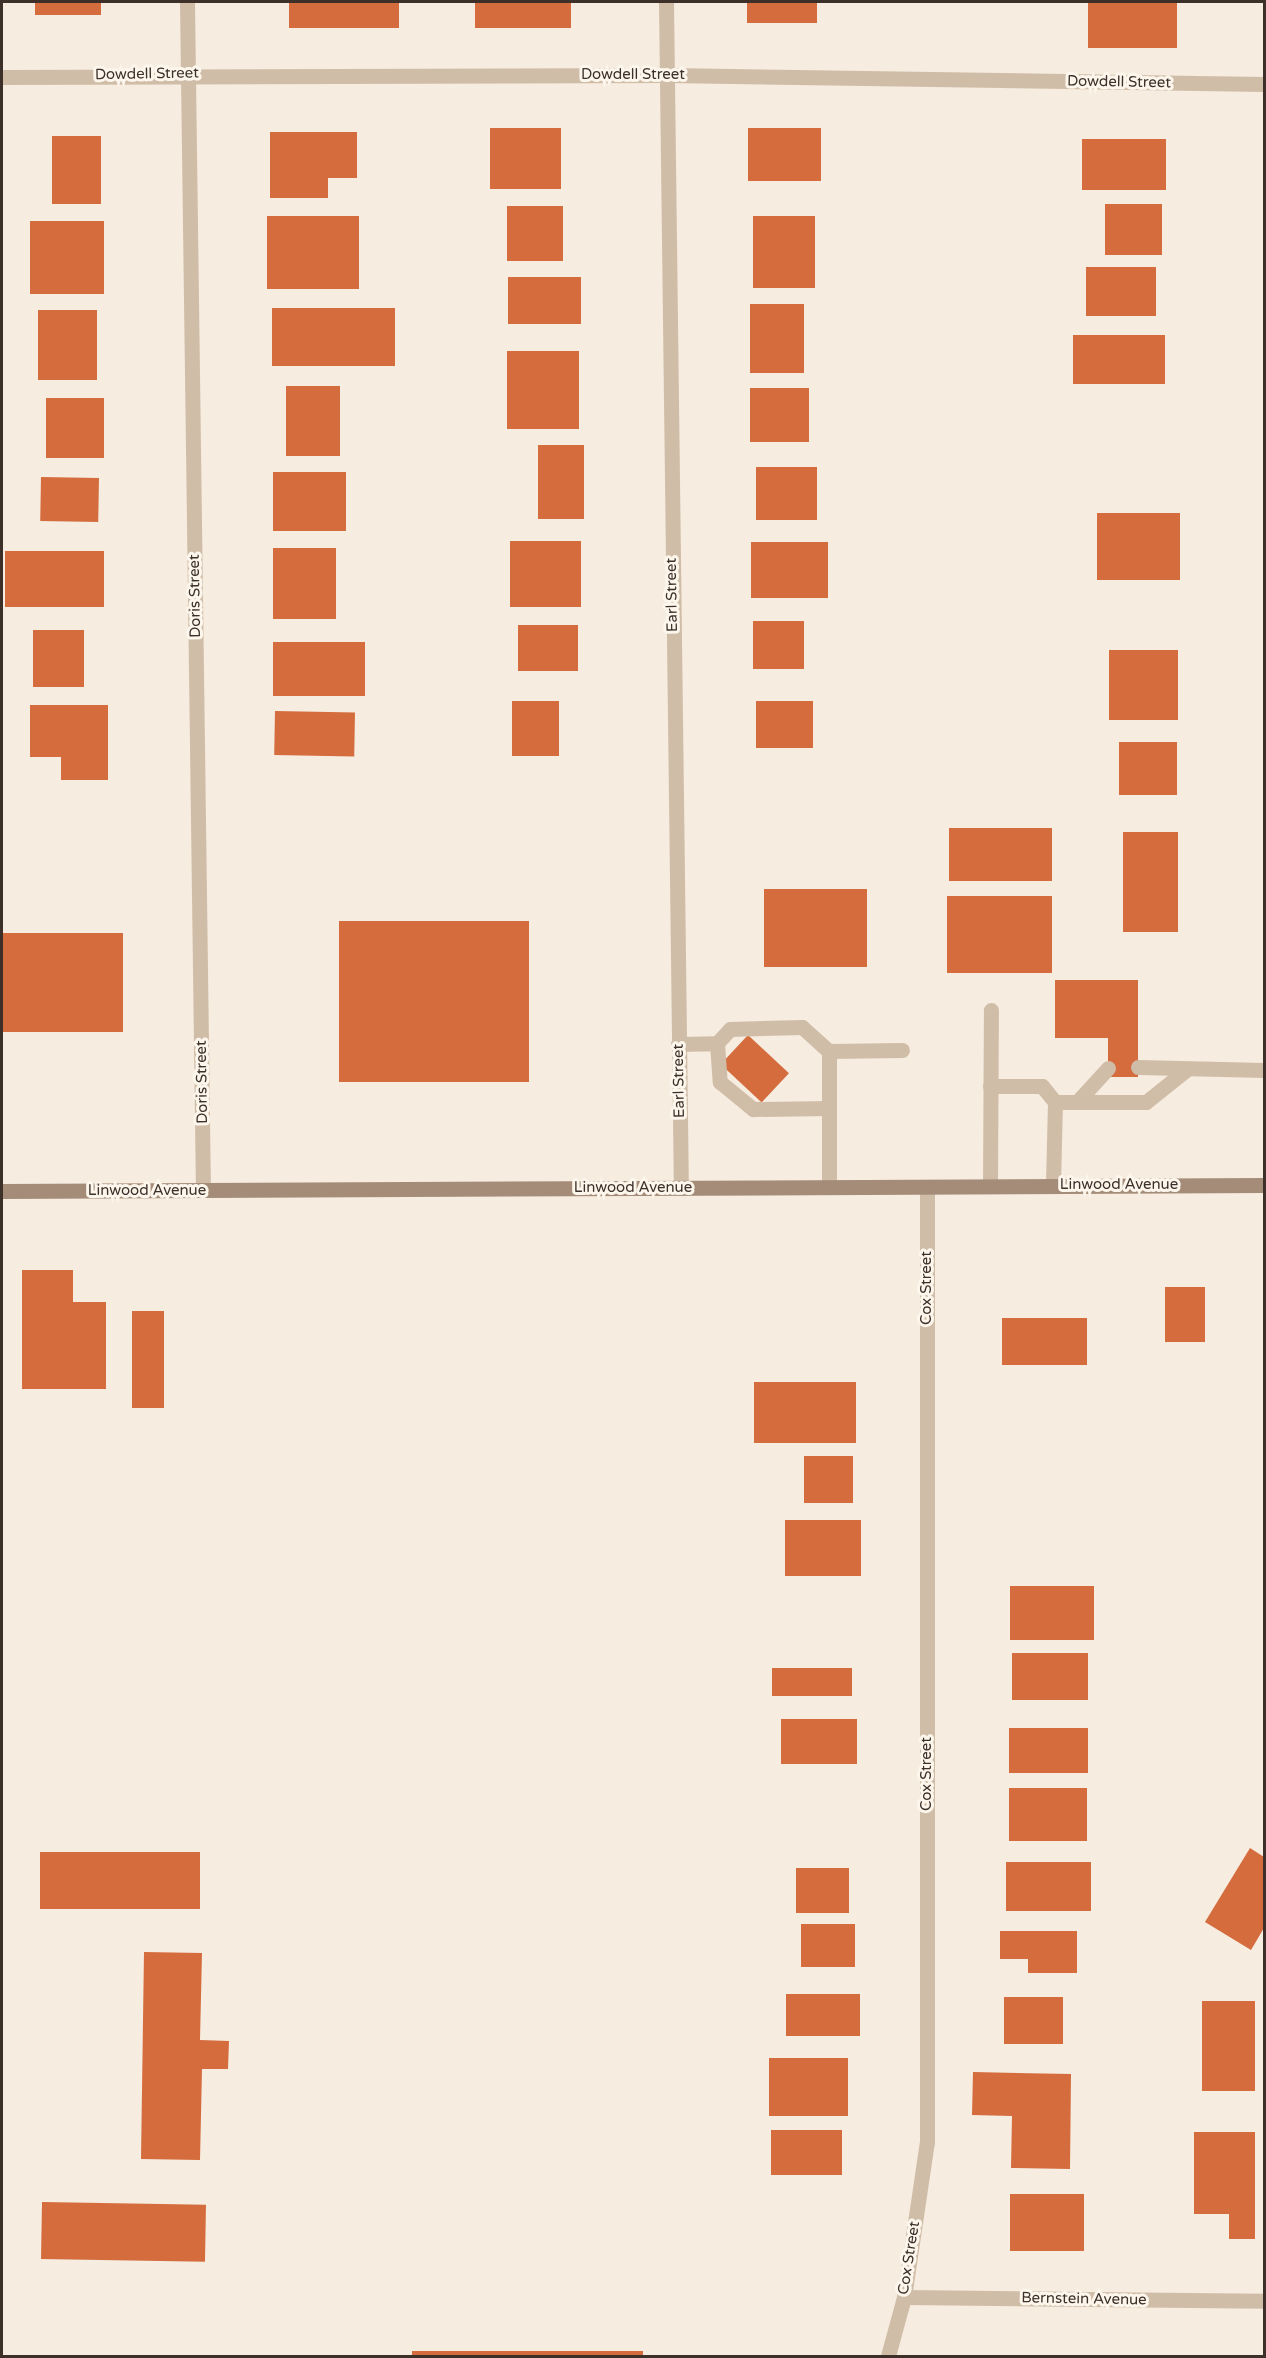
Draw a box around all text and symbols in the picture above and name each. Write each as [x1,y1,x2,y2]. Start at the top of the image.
street label: Dowdell Street [95,64,199,84]
street label: Dowdell Street [581,66,685,84]
street label: Dowdell Street [1067,72,1171,92]
street label: Doris Street [185,554,205,638]
street label: Earl Street [662,558,682,632]
street label: Doris Street [192,1040,212,1124]
street label: Earl Street [669,1044,689,1118]
street label: Linwood Avenue [1060,1176,1178,1194]
street label: Linwood Avenue [574,1179,692,1197]
street label: Linwood Avenue [88,1182,206,1200]
street label: Cox Street [918,1251,936,1325]
street label: Cox Street [918,1737,936,1811]
street label: Cox Street [894,2220,924,2296]
street label: Bernstein Avenue [1021,2289,1147,2309]

